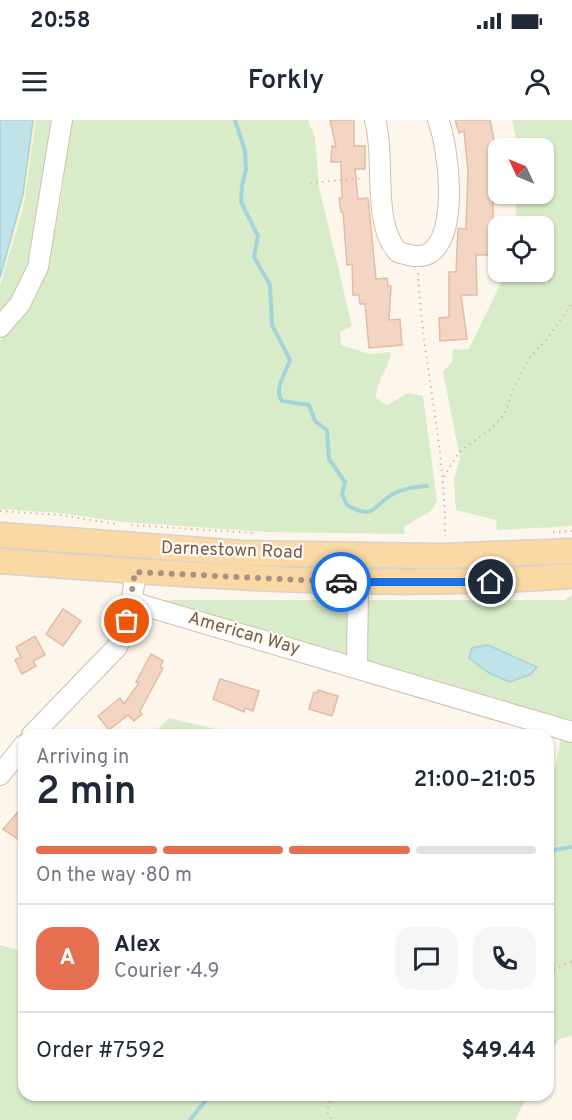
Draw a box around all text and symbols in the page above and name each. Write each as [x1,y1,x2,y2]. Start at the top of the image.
text: 20:58 [30,8,91,35]
text: Forkly [248,64,324,98]
icon: menu [18,65,51,98]
icon: person [521,65,554,98]
north arrow [488,138,554,204]
map controls [488,138,554,282]
button: locate [488,216,554,282]
street label: Darnestown Road [161,537,303,565]
courier [311,552,371,612]
pin [465,556,516,607]
icon: home [474,565,507,598]
icon: car [325,566,358,599]
pin [101,595,152,646]
icon: bag [110,604,143,637]
street label: American Way [185,607,303,661]
text: Arriving in [36,745,129,771]
text: 21:00–21:05 [414,767,536,794]
text: 2 min [36,769,137,818]
text: On the way · 80 m [36,863,192,889]
button: chat [395,927,458,990]
button: phone [473,927,536,990]
text: Alex [114,932,161,959]
text: A [60,945,75,972]
text: Courier · 4.9 [114,959,219,985]
text: Order #7592 [36,1038,165,1065]
text: $49.44 [461,1038,536,1065]

